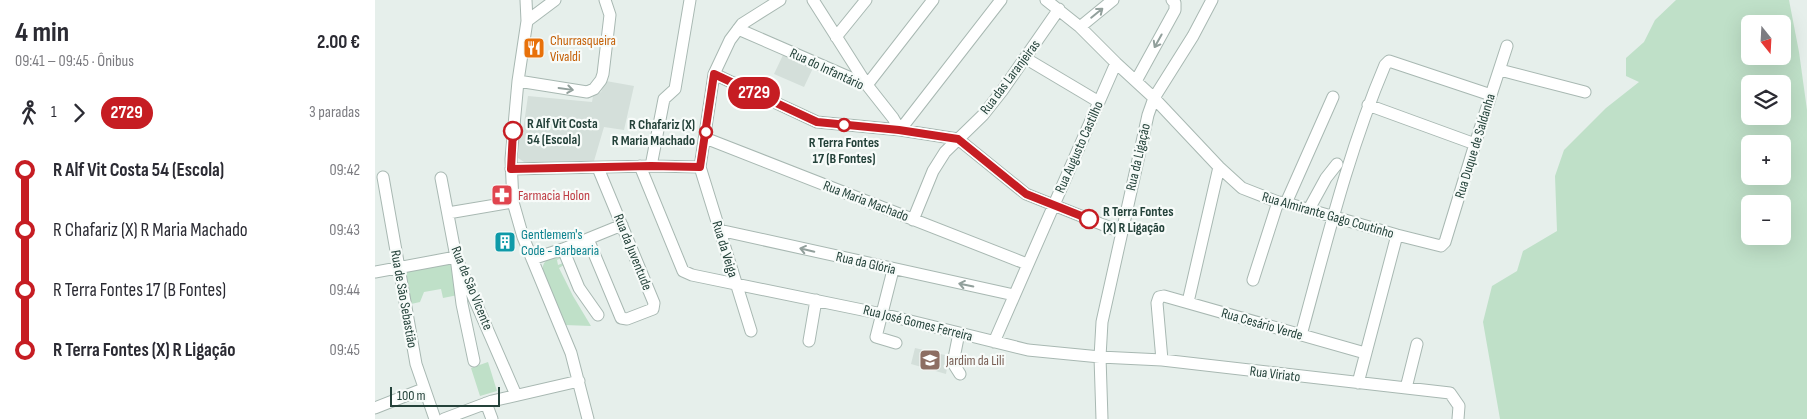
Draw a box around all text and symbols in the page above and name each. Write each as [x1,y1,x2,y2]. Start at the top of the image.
one-way arrow [1090,8,1103,19]
north arrow [1741,15,1791,65]
map controls [1741,15,1791,245]
text: 4 min [15,16,69,49]
text: 2.00 € [317,31,360,54]
place label: Churrasqueira Vivaldi [550,32,616,65]
one-way arrow [1153,33,1163,48]
restaurant icon: Churrasqueira Vivaldi [522,36,546,60]
street label: Rua das Laranjeiras [976,36,1044,118]
street label: Rua do Infantário [787,44,867,94]
text: 09:41 – 09:45 · Ônibus [15,52,134,71]
button: layers [1741,75,1791,125]
line badge: 2729 [719,77,789,109]
text: 2729 [738,82,770,103]
one-way arrow [558,84,574,94]
street label: Rua Duque de Saldanha [1451,92,1499,200]
street label: Rua Augusto Castilho [1051,98,1107,196]
icon: walk [15,99,43,127]
icon: forward [65,99,93,127]
text: 2729 [111,102,143,123]
text: 1 [51,103,57,122]
text: 3 paradas [309,103,360,122]
place label: R Alf Vit Costa 54 (Escola) [527,115,598,148]
place label: R Chafariz (X) R Maria Machado [612,116,695,149]
marker: R Terra Fontes 17 (B Fontes) [837,118,851,132]
marker: R Alf Vit Costa 54 (Escola) [503,121,523,141]
street label: Rua da Ligação [1122,121,1154,192]
marker: R Chafariz (X) R Maria Machado [699,125,713,139]
place label: R Terra Fontes 17 (B Fontes) [809,134,879,167]
button: + [1741,135,1791,185]
text: R Alf Vit Costa 54 (Escola) [53,159,224,182]
text: 09:42 [329,161,360,180]
street label: Rua Maria Machado [821,177,911,225]
pharmacy icon: Farmacia Holon [490,183,514,207]
place label: Farmacia Holon [518,187,590,204]
street label: Rua Almirante Gago Coutinho [1260,188,1396,242]
button: − [1741,195,1791,245]
place label: R Terra Fontes (X) R Ligação [1103,203,1174,236]
marker: R Terra Fontes (X) R Ligação [1079,209,1099,229]
street label: Rua da Juventude [610,211,656,293]
text: R Chafariz (X) R Maria Machado [53,219,248,242]
street label: Rua da Veiga [708,219,742,279]
text: 09:43 [329,221,360,240]
place label: Gentlemem's Code - Barbearia [521,226,599,259]
building icon: Gentlemem's Code - Barbearia [493,230,517,254]
street label: Rua de São Vicente [447,244,497,332]
one-way arrow [800,245,816,254]
street label: Rua da Glória [834,248,898,278]
street label: Rua de São Sebastião [387,249,421,349]
text: R Terra Fontes 17 (B Fontes) [53,279,226,302]
one-way arrow [959,280,975,289]
text: 09:44 [329,281,360,300]
street label: Rua José Gomes Ferreira [862,301,974,345]
street label: Rua Cesário Verde [1219,304,1305,344]
text: R Terra Fontes (X) R Ligação [53,339,236,362]
text: 09:45 [330,341,360,360]
school or university icon: Jardim da Lili [918,348,942,372]
place label: Jardim da Lili [945,352,1004,369]
street label: Rua Viriato [1249,362,1301,386]
scale bar [390,384,500,407]
text: 100 m [397,387,426,404]

